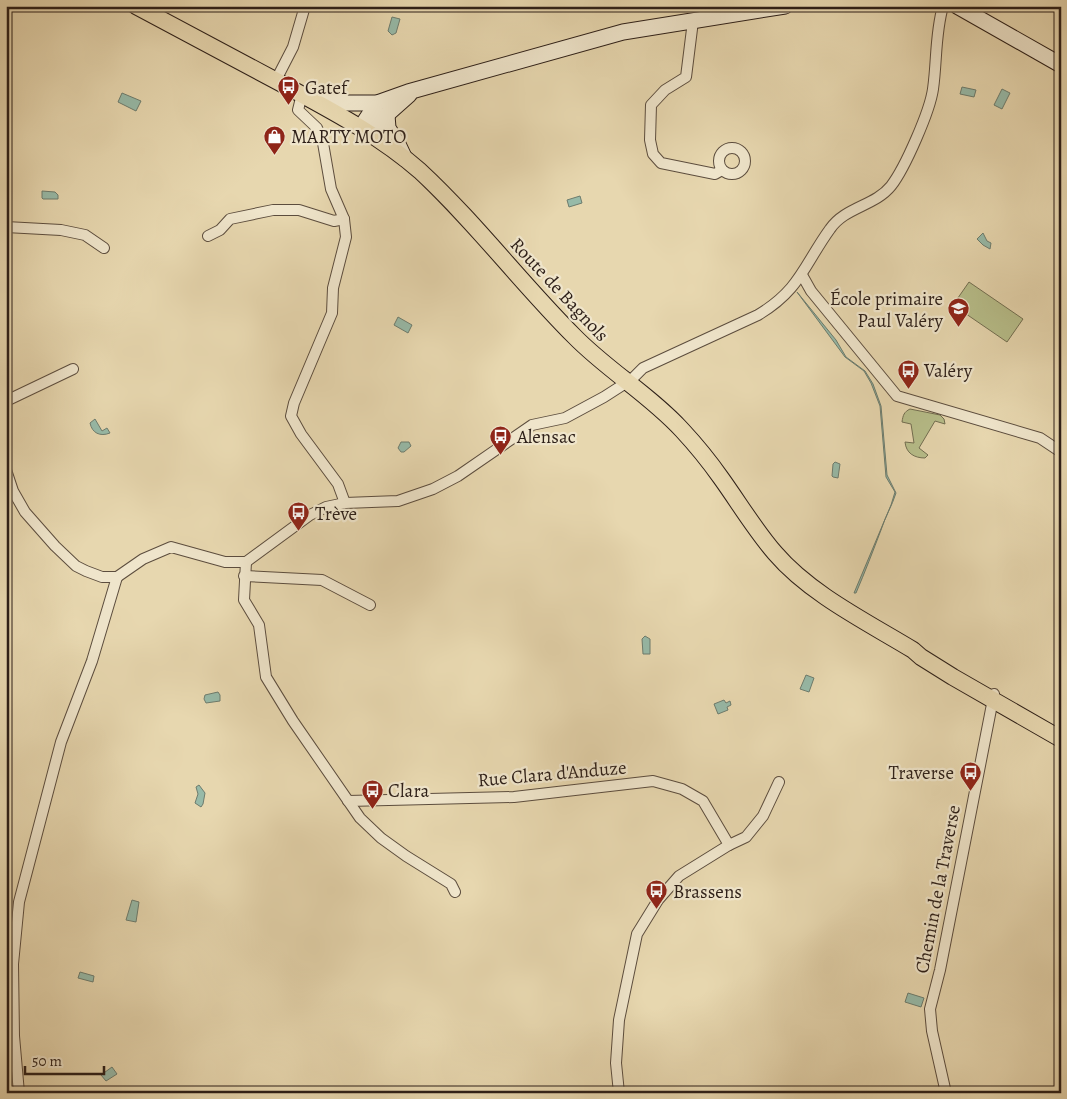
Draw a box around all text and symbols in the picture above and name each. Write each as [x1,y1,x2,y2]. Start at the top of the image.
bus stop icon: Gatef [277,75,301,106]
place label: Gatef [305,75,350,101]
shop icon: MARTY MOTO [263,124,287,155]
place label: MARTY MOTO [291,124,406,150]
street label: Route de Bagnols [504,232,614,347]
place label: École primaire Paul Valéry [830,286,944,334]
school or university icon: École primaire Paul Valéry [947,297,971,328]
bus stop icon: Valéry [896,358,920,389]
place label: Valéry [923,358,973,384]
bus stop icon: Alensac [489,424,513,455]
place label: Alensac [516,424,576,450]
bus stop icon: Trève [287,501,311,532]
place label: Trève [315,501,357,527]
street label: Rue Clara d'Anduze [477,755,628,793]
place label: Traverse [889,760,954,786]
bus stop icon: Traverse [958,760,982,791]
bus stop icon: Clara [360,778,384,809]
place label: Clara [388,778,429,804]
street label: Chemin de la Traverse [909,803,967,976]
bus stop icon: Brassens [645,879,669,910]
place label: Brassens [673,879,742,905]
scale bar [25,1044,104,1076]
text: 50 m [32,1051,62,1071]

